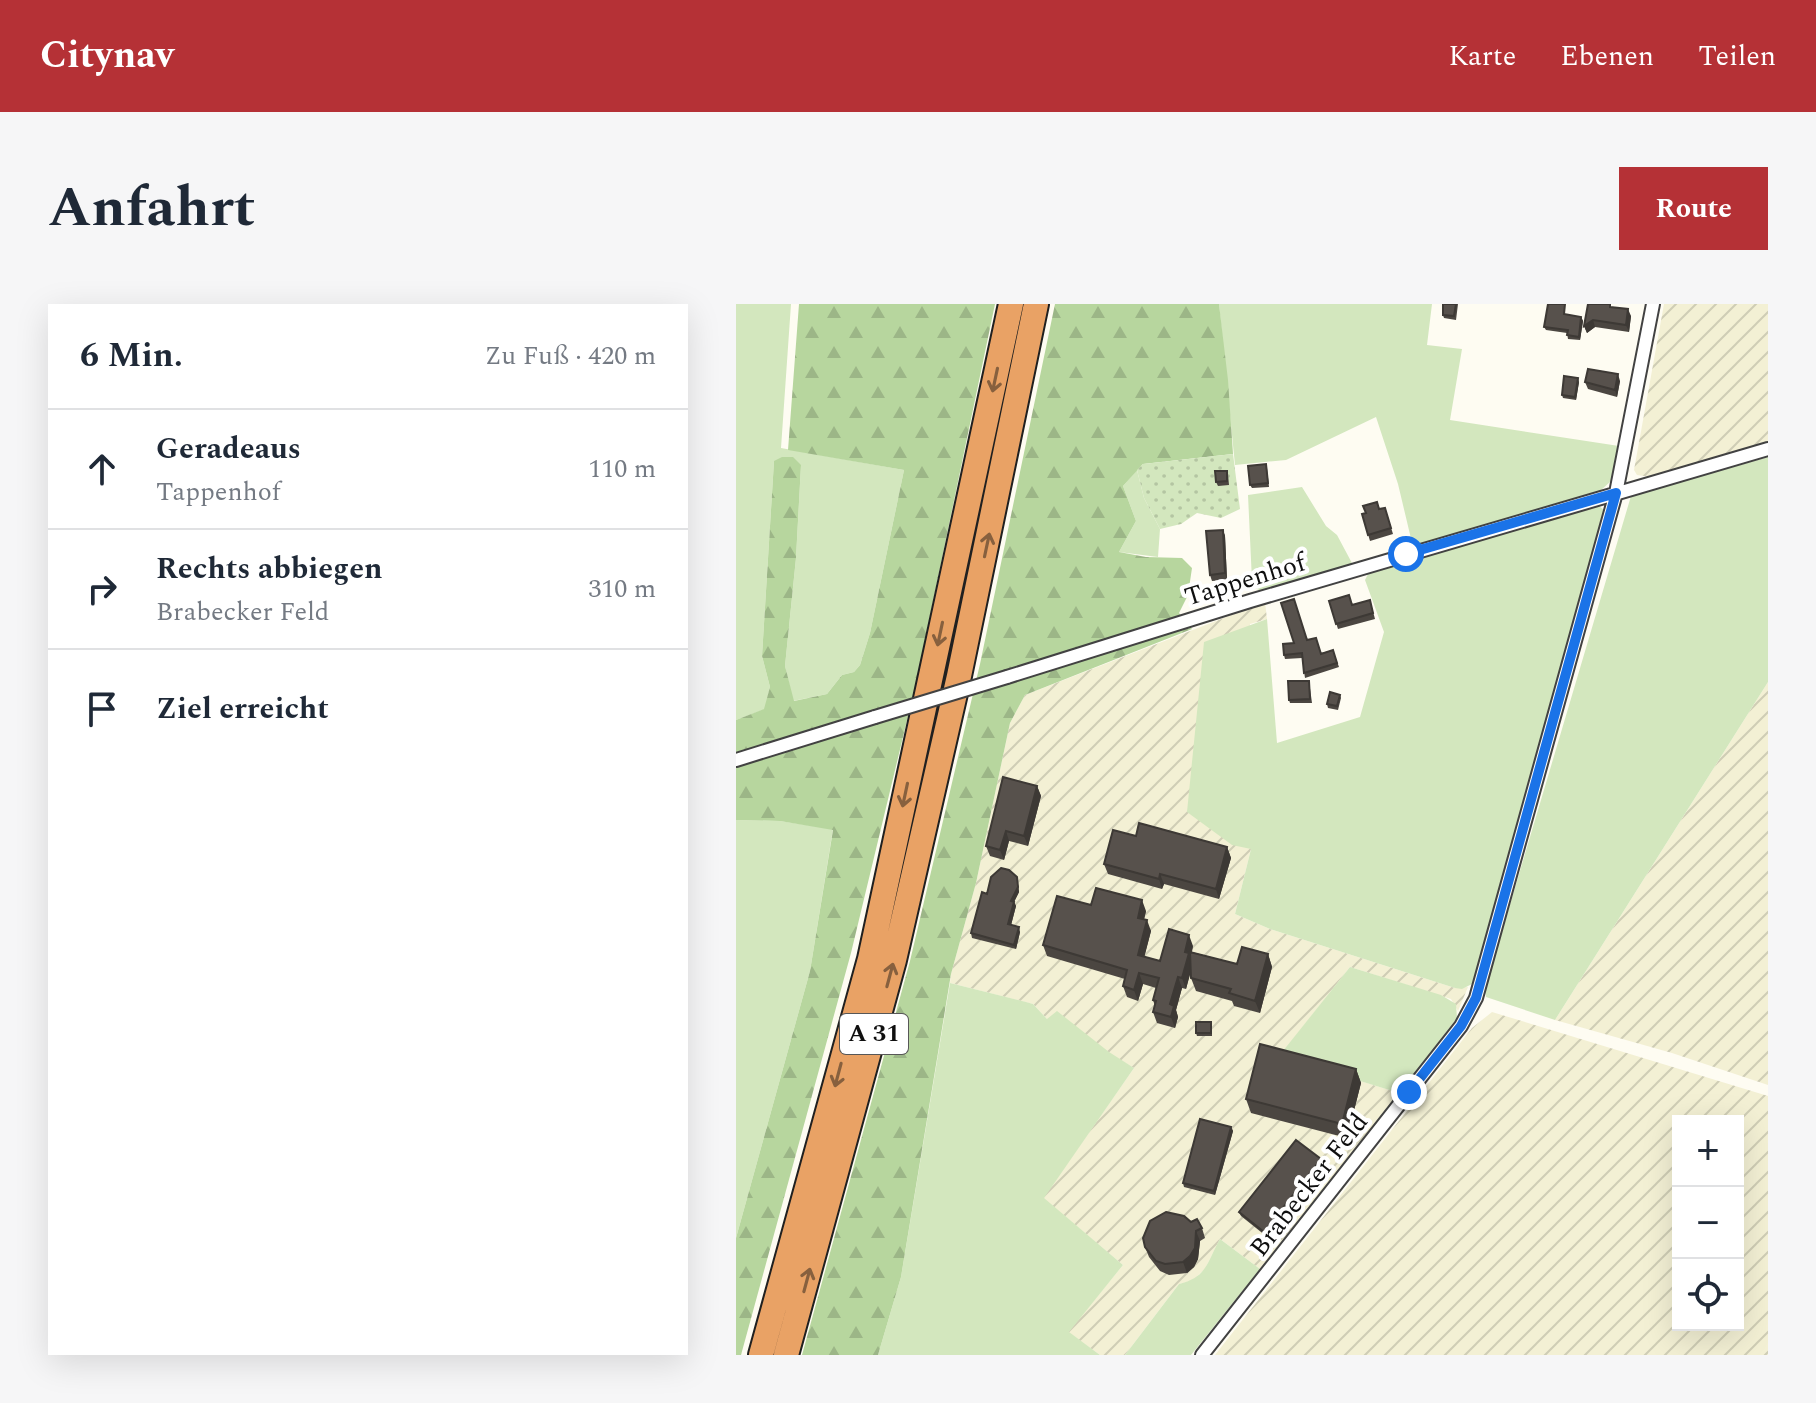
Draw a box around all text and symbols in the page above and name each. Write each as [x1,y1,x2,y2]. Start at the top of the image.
text: Citynav [40,27,174,85]
text: Karte [1448,35,1516,78]
text: Ebenen [1560,35,1654,78]
text: Teilen [1698,35,1776,78]
text: Anfahrt [48,166,255,251]
button: Route [1619,167,1768,250]
text: 6 Min. [80,330,183,382]
text: Zu Fuß · 420 m [485,336,656,376]
one-way arrow [987,367,1002,393]
text: Geradeaus [156,426,301,472]
icon: ahead [80,447,124,491]
text: 110 m [588,449,656,489]
text: Tappenhof [156,472,281,512]
one-way arrow [980,532,995,558]
route start [1388,536,1424,572]
street label: Tappenhof [1180,542,1312,617]
text: Rechts abbiegen [156,546,383,592]
icon: right [80,567,124,611]
text: 310 m [588,569,656,609]
text: Brabecker Feld [156,592,329,632]
one-way arrow [932,621,947,647]
text: Ziel erreicht [156,686,329,732]
icon: arrive [80,687,124,731]
one-way arrow [897,782,912,808]
one-way arrow [883,962,898,988]
road number: A 31 [840,1014,908,1054]
one-way arrow [830,1062,845,1088]
route end [1391,1074,1427,1110]
street label: Brabecker Feld [1240,1104,1378,1266]
map controls [1672,1115,1744,1331]
button: + [1672,1115,1744,1187]
button: − [1672,1187,1744,1259]
button: locate [1672,1259,1744,1331]
one-way arrow [800,1267,815,1293]

